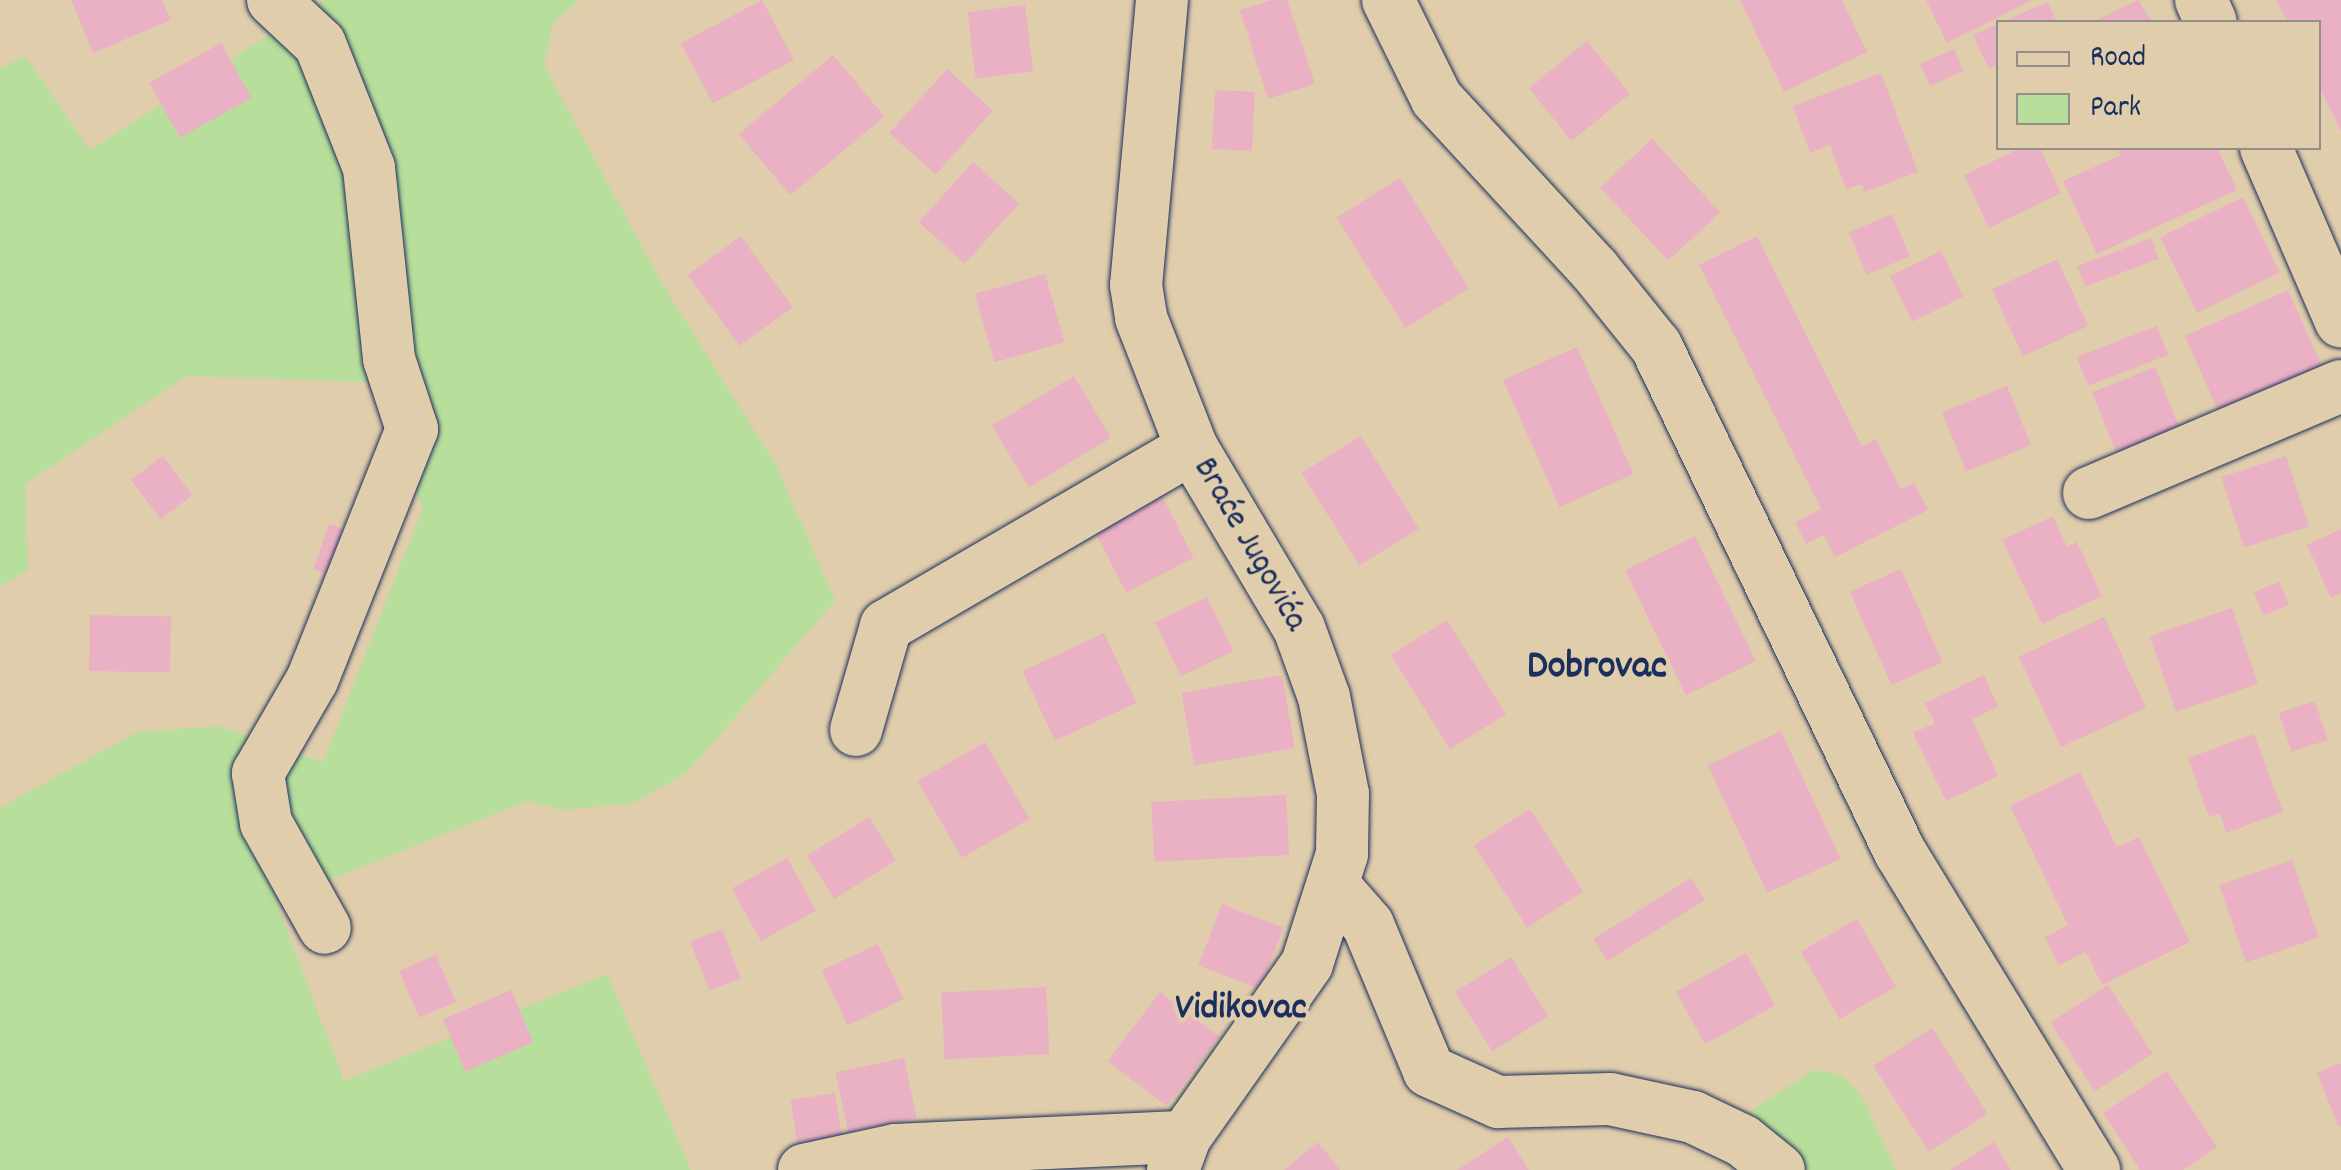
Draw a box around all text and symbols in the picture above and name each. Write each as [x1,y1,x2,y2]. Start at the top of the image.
legend [1996,20,2321,150]
text: Road [2090,38,2146,81]
text: Park [2090,88,2141,131]
street label: Braće Jugovića [1182,451,1316,639]
district label: Dobrovac [1527,645,1667,693]
district label: Vidikovac [1175,987,1307,1033]

